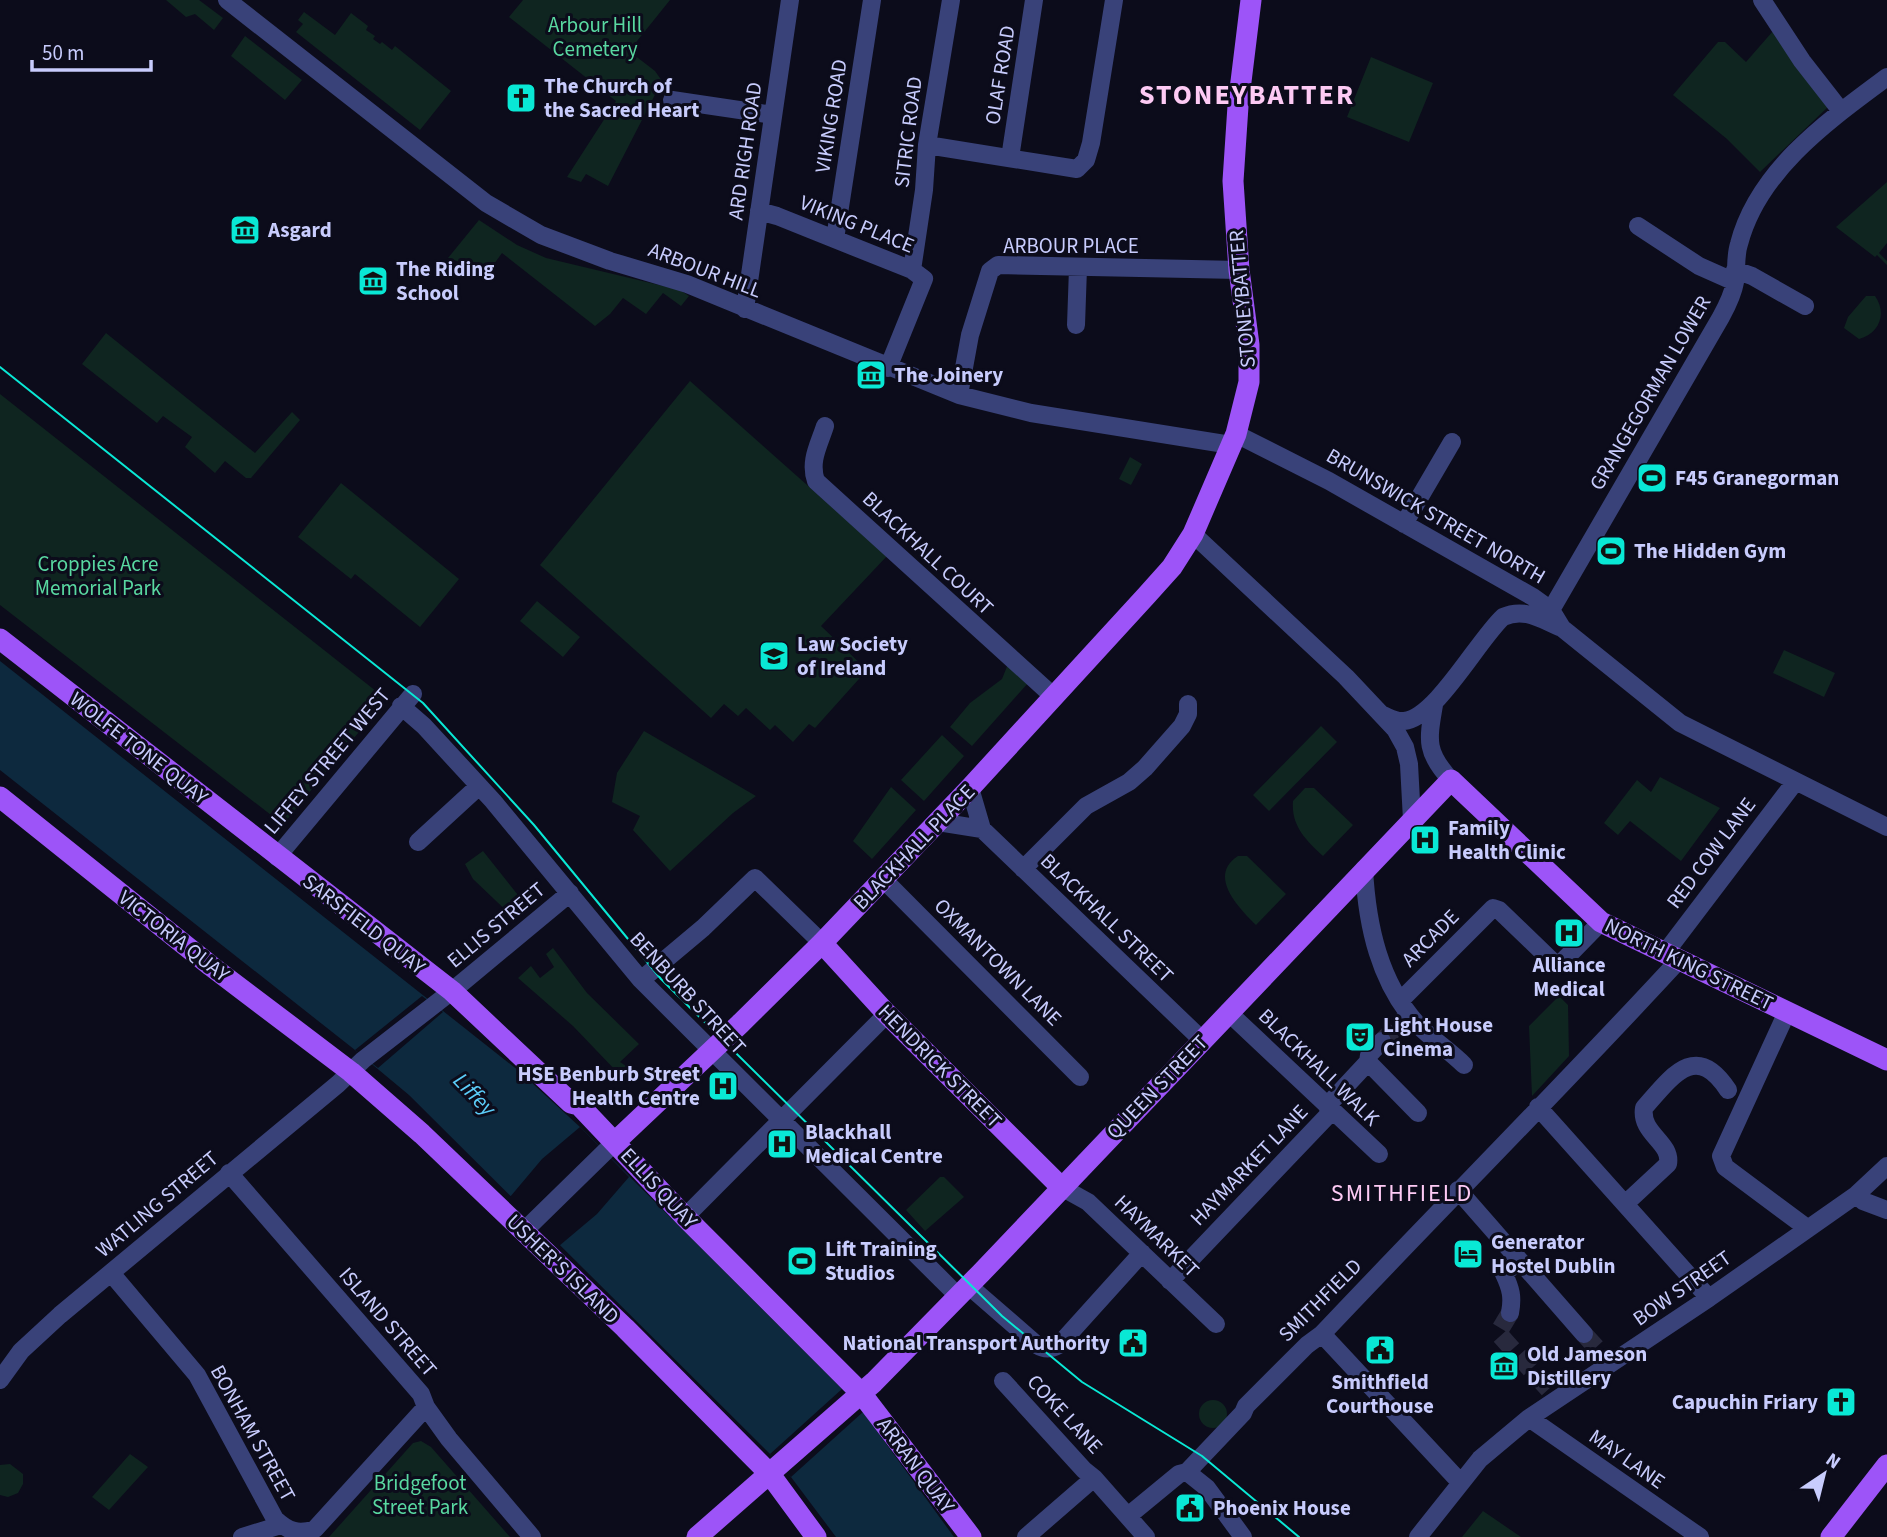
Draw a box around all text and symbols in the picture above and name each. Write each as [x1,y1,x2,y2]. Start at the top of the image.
park label: Arbour Hill Cemetery [548,10,642,64]
street label: OLAF ROAD [977,23,1023,127]
scale bar [32,28,150,72]
text: 50 m [42,38,84,68]
street label: VIKING ROAD [807,57,855,175]
place label: The Church of the Sacred Heart [544,71,699,125]
street label: SITRIC ROAD [886,75,930,189]
district label: STONEYBATTER [1139,75,1355,115]
street label: ARD RIGH ROAD [720,80,770,222]
church icon: The Church of the Sacred Heart [504,81,538,115]
street label: VIKING PLACE [795,187,919,261]
museum icon: Asgard [228,213,262,247]
place label: Asgard [267,215,332,245]
street label: STONEYBATTER [1221,229,1263,369]
street label: ARBOUR PLACE [1003,231,1139,261]
street label: ARBOUR HILL [644,235,766,305]
place label: The Riding School [396,254,494,308]
museum icon: The Riding School [356,264,390,298]
street label: GRANGEGORMAN LOWER [1582,290,1718,496]
museum icon: The Joinery [854,358,888,392]
place label: The Joinery [894,360,1003,390]
street label: BRUNSWICK STREET NORTH [1321,441,1551,591]
sports icon: F45 Granegorman [1635,461,1669,495]
place label: F45 Granegorman [1675,463,1839,493]
street label: BLACKHALL COURT [856,484,1000,622]
sports icon: The Hidden Gym [1594,534,1628,568]
place label: The Hidden Gym [1634,536,1786,566]
park label: Croppies Acre Memorial Park [35,549,162,603]
place label: Law Society of Ireland [797,629,908,683]
school or university icon: Law Society of Ireland [757,639,791,673]
street label: LIFFEY STREET WEST [257,681,397,841]
street label: WOLFE TONE QUAY [64,684,215,812]
street label: BLACKHALL PLACE [846,778,982,916]
street label: RED COW LANE [1659,791,1763,915]
place label: Family Health Clinic [1448,813,1566,867]
hospital icon: Family Health Clinic [1408,823,1442,857]
street label: BLACKHALL STREET [1034,846,1180,990]
street label: SARSFIELD QUAY [296,867,432,982]
street label: ELLIS STREET [440,875,552,975]
street label: VICTORIA QUAY [112,883,237,990]
street label: OXMANTOWN LANE [927,891,1069,1033]
street label: ARCADE [1394,902,1466,974]
street label: NORTH KING STREET [1600,910,1778,1018]
hospital icon: Alliance Medical [1552,916,1586,950]
street label: BENBURB STREET [623,925,753,1061]
place label: Alliance Medical [1531,950,1606,1004]
street label: HENDRICK STREET [871,997,1009,1135]
street label: BLACKHALL WALK [1252,1001,1387,1133]
place label: Light House Cinema [1383,1010,1493,1064]
theatre icon: Light House Cinema [1343,1020,1377,1054]
street label: QUEEN STREET [1099,1028,1215,1146]
place label: HSE Benburb Street Health Centre [517,1059,700,1113]
water label: Liffey [446,1065,505,1125]
hospital icon: HSE Benburb Street Health Centre [706,1069,740,1103]
street label: HAYMARKET LANE [1183,1098,1315,1232]
place label: Blackhall Medical Centre [805,1117,943,1171]
hospital icon: Blackhall Medical Centre [765,1127,799,1161]
street label: ELLIS QUAY [614,1141,705,1236]
street label: WATLING STREET [89,1144,225,1264]
district label: SMITHFIELD [1331,1176,1473,1211]
street label: HAYMARKET [1108,1188,1206,1284]
street label: USHER'S ISLAND [500,1207,626,1331]
place label: Generator Hostel Dublin [1491,1227,1615,1281]
place label: Lift Training Studios [825,1234,937,1288]
hotel icon: Generator Hostel Dublin [1451,1237,1485,1271]
street label: BOW STREET [1627,1243,1737,1333]
sports icon: Lift Training Studios [785,1244,819,1278]
street label: SMITHFIELD [1272,1252,1368,1348]
street label: ISLAND STREET [332,1261,444,1383]
public building icon: National Transport Authority [1116,1326,1150,1360]
place label: National Transport Authority [843,1328,1110,1358]
public building icon: Smithfield Courthouse [1363,1333,1397,1367]
place label: Old Jameson Distillery [1527,1339,1647,1393]
museum icon: Old Jameson Distillery [1487,1349,1521,1383]
street label: BONHAM STREET [203,1359,303,1507]
place label: Smithfield Courthouse [1326,1367,1434,1421]
street label: COKE LANE [1020,1368,1110,1460]
church icon: Capuchin Friary [1824,1385,1858,1419]
place label: Capuchin Friary [1672,1387,1818,1417]
street label: ARRAN QUAY [870,1411,962,1520]
street label: MAY LANE [1583,1422,1671,1496]
north arrow [1789,1439,1859,1509]
text: N [1820,1447,1846,1476]
park label: Bridgefoot Street Park [372,1468,469,1522]
public building icon: Phoenix House [1173,1491,1207,1525]
place label: Phoenix House [1213,1493,1351,1523]

